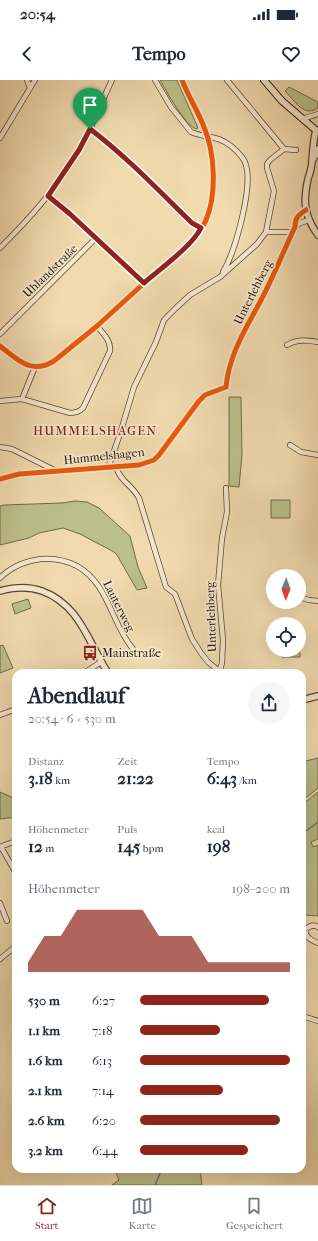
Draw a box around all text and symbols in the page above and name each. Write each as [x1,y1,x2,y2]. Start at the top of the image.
text: 20:54 [20,5,55,23]
icon: back [16,43,38,65]
icon: heart [280,43,302,65]
text: Tempo [132,44,186,65]
pin [73,88,107,129]
icon: arrive [79,94,101,116]
street label: Uhlandstraße [20,242,80,300]
street label: Unterlehberg [231,257,276,327]
district label: HUMMELSHAGEN [33,423,157,438]
street label: Hummelshagen [63,445,145,467]
north arrow [266,569,306,609]
map controls [266,569,306,657]
street label: Lauterweg [100,578,138,635]
street label: Unterlehberg [203,581,219,653]
button: locate [266,617,306,657]
bus stop icon: Mainstraße [81,644,99,662]
place label: Mainstraße [102,646,161,660]
button: share [248,682,290,724]
text: Abendlauf [28,683,125,709]
text: 20:54 · 6 × 530 m [28,711,116,726]
text: Distanz [28,755,64,768]
text: Zeit [117,755,137,768]
text: Tempo [207,755,239,768]
text: 3.18 [28,768,53,788]
text: 21:22 [117,768,154,788]
text: 6:43 [207,768,237,788]
text: km [53,774,70,787]
text: /km [237,774,257,787]
text: Höhenmeter [28,823,89,836]
text: Puls [117,823,137,836]
text: kcal [207,823,225,836]
text: 12 [28,836,43,856]
text: 145 [117,836,140,856]
text: 198 [207,836,230,856]
text: m [43,842,54,855]
text: bpm [140,842,164,855]
text: Höhenmeter [28,881,100,896]
text: 198–200 m [232,881,290,896]
text: 530 m [28,993,60,1008]
text: 6:27 [92,993,115,1008]
text: 1.1 km [28,1023,60,1038]
text: 7:18 [92,1023,113,1038]
text: 1.6 km [28,1053,62,1068]
text: 6:13 [92,1053,112,1068]
text: 2.1 km [28,1083,62,1098]
text: 7:14 [92,1083,114,1098]
text: 2.6 km [28,1113,65,1128]
text: 6:20 [92,1113,116,1128]
text: 3.2 km [28,1143,63,1158]
text: 6:44 [92,1143,118,1158]
tab: Start [35,1195,58,1232]
tab: Karte [129,1195,156,1232]
tab: Gespeichert [226,1195,283,1232]

